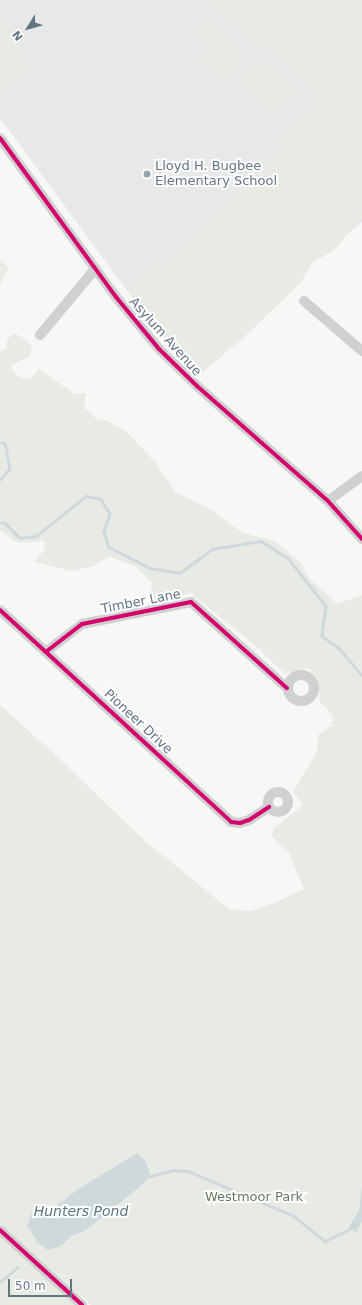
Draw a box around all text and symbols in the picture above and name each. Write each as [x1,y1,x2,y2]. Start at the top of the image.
north arrow [8,8,48,48]
text: N [10,28,26,43]
place label: Lloyd H. Bugbee Elementary School [155,159,277,190]
marker: Lloyd H. Bugbee Elementary School [142,169,152,179]
street label: Asylum Avenue [126,295,204,379]
street label: Timber Lane [100,587,182,617]
street label: Pioneer Drive [101,686,175,758]
park label: Westmoor Park [205,1189,303,1205]
water label: Hunters Pond [34,1203,128,1219]
scale bar [10,1271,74,1297]
text: 50 m [15,1279,46,1293]

